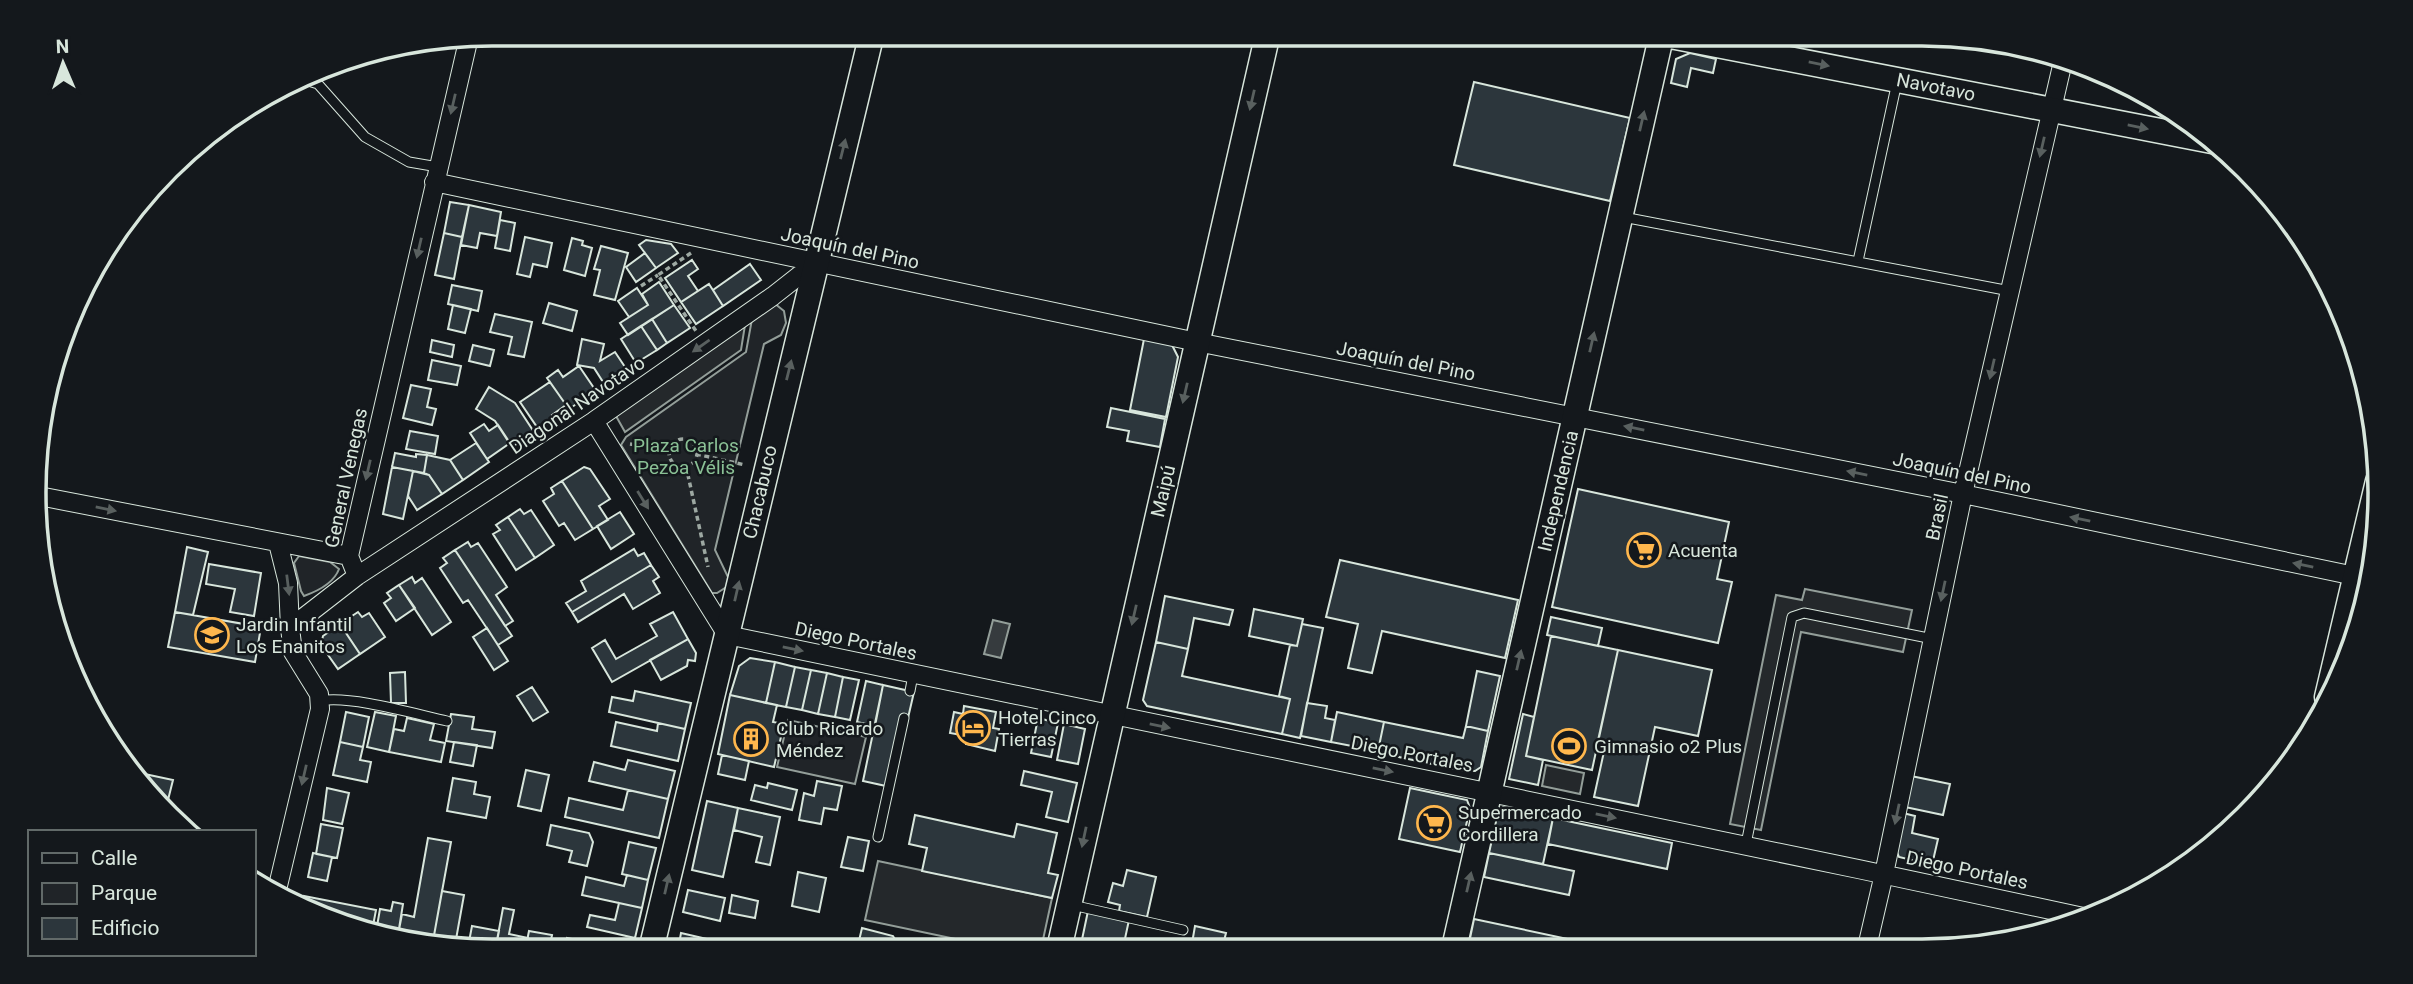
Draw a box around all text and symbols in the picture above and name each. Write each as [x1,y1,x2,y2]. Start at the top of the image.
north arrow [28,28,98,98]
text: N [55,35,70,58]
one-way arrow [1808,59,1830,70]
street label: Navotavo [1895,68,1977,106]
one-way arrow [1247,89,1258,111]
one-way arrow [447,93,458,115]
one-way arrow [1637,110,1648,132]
one-way arrow [2127,121,2149,132]
one-way arrow [2037,136,2048,158]
one-way arrow [838,138,849,160]
street label: Joaquín del Pino [779,222,921,274]
one-way arrow [413,237,424,259]
one-way arrow [1586,331,1597,353]
street label: Joaquín del Pino [1335,336,1477,386]
one-way arrow [692,339,710,353]
street label: Diagonal Navotavo [505,351,649,459]
one-way arrow [1986,358,1997,380]
one-way arrow [784,359,795,381]
one-way arrow [1179,382,1190,404]
street label: General Venegas [320,406,372,550]
one-way arrow [1623,423,1645,434]
street label: Independencia [1533,428,1583,554]
park label: Plaza Carlos Pezoa Vélis [633,434,739,479]
street label: Chacabuco [738,443,782,541]
street label: Joaquín del Pino [1891,447,2033,499]
one-way arrow [363,459,374,481]
street label: Maipú [1146,463,1180,519]
one-way arrow [1846,468,1868,479]
one-way arrow [636,490,649,509]
street label: Brasil [1921,491,1953,543]
one-way arrow [95,504,117,515]
one-way arrow [2069,513,2091,524]
supermarket icon: Acuenta [1625,531,1663,569]
place label: Acuenta [1668,539,1738,562]
one-way arrow [2292,560,2314,571]
one-way arrow [282,574,293,596]
one-way arrow [732,580,743,602]
one-way arrow [1937,580,1948,602]
one-way arrow [1129,604,1140,626]
place label: Jardin Infantil Los Enanitos [236,613,352,658]
school or university icon: Jardin Infantil Los Enanitos [193,616,231,654]
street label: Diego Portales [793,617,919,665]
one-way arrow [782,644,804,655]
one-way arrow [1514,649,1525,671]
place label: Hotel Cinco Tierras [998,706,1096,751]
hotel icon: Hotel Cinco Tierras [954,709,992,747]
place label: Club Ricardo Méndez [776,717,883,762]
building icon: Club Ricardo Méndez [732,720,770,758]
one-way arrow [1149,720,1171,731]
sports icon: Gimnasio o2 Plus [1550,727,1588,765]
street label: Diego Portales [1349,731,1475,777]
place label: Gimnasio o2 Plus [1594,735,1742,758]
one-way arrow [299,764,310,786]
one-way arrow [1372,765,1394,776]
place label: Supermercado Cordillera [1458,801,1582,846]
one-way arrow [1891,803,1902,825]
supermarket icon: Supermercado Cordillera [1415,804,1453,842]
one-way arrow [1595,811,1617,822]
one-way arrow [1078,826,1089,848]
legend [28,830,256,956]
text: Calle [91,846,137,870]
street label: Diego Portales [1904,846,2030,894]
one-way arrow [1463,871,1474,893]
one-way arrow [662,873,673,895]
text: Parque [91,881,157,905]
text: Edificio [91,916,159,940]

